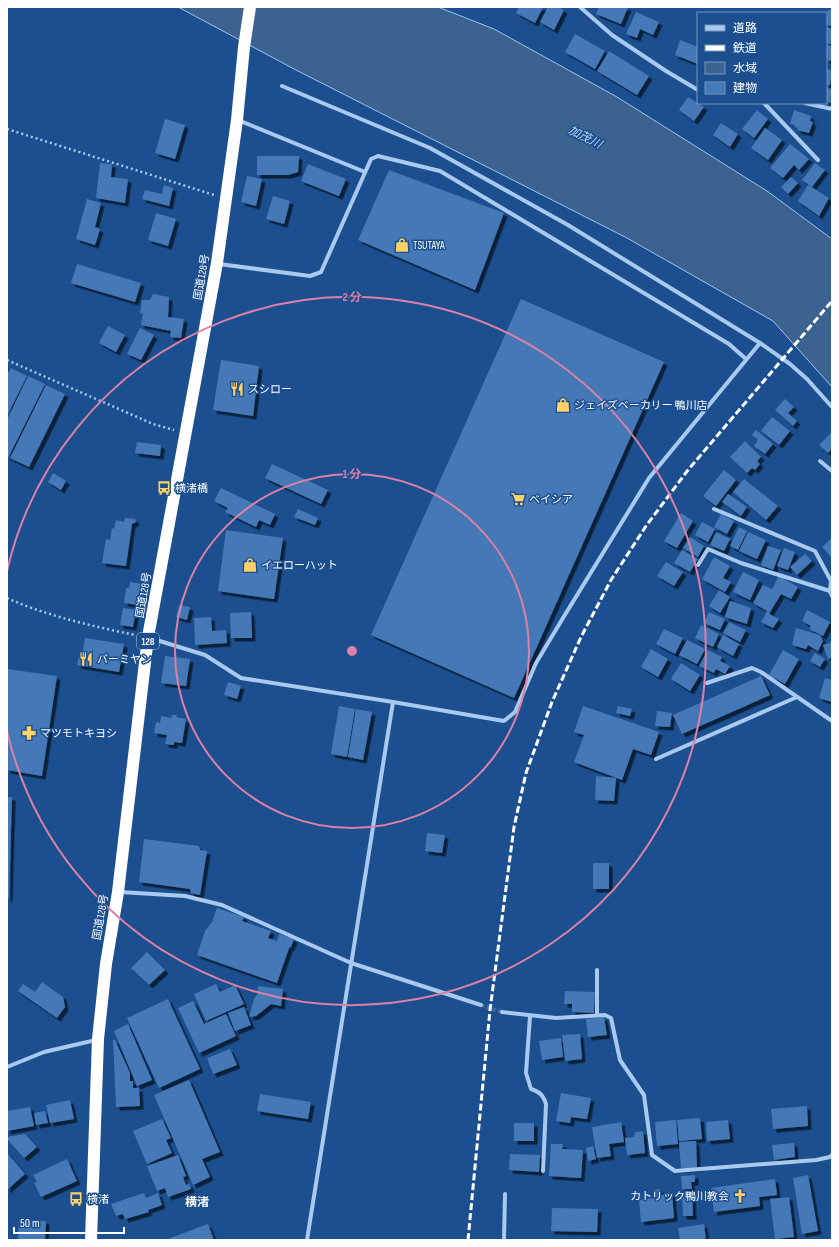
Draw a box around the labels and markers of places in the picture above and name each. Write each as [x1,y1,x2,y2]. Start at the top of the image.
shop icon: TSUTAYA [394,237,410,253]
place label: TSUTAYA [413,239,445,252]
restaurant icon: スシロー [229,381,245,397]
place label: スシロー [248,383,292,396]
shop icon: ジェイズベーカリー 鴨川店 [555,397,571,413]
place label: ジェイズベーカリー 鴨川店 [574,399,707,412]
bus stop icon: 横渚橋 [156,480,172,496]
place label: 横渚橋 [175,482,208,495]
supermarket icon: ベイシア [510,491,526,507]
place label: ベイシア [529,493,573,506]
shop icon: イエローハット [242,557,258,573]
place label: イエローハット [261,559,338,572]
centre of rings [345,644,359,658]
restaurant icon: バーミヤン [78,651,94,667]
place label: バーミヤン [97,653,152,666]
pharmacy icon: マツモトキヨシ [21,725,37,741]
place label: マツモトキヨシ [40,727,117,740]
church icon: カトリック鴨川教会 [732,1188,748,1204]
place label: カトリック鴨川教会 [630,1190,729,1203]
bus stop icon: 横渚 [68,1191,84,1207]
place label: 横渚 [87,1193,109,1206]

